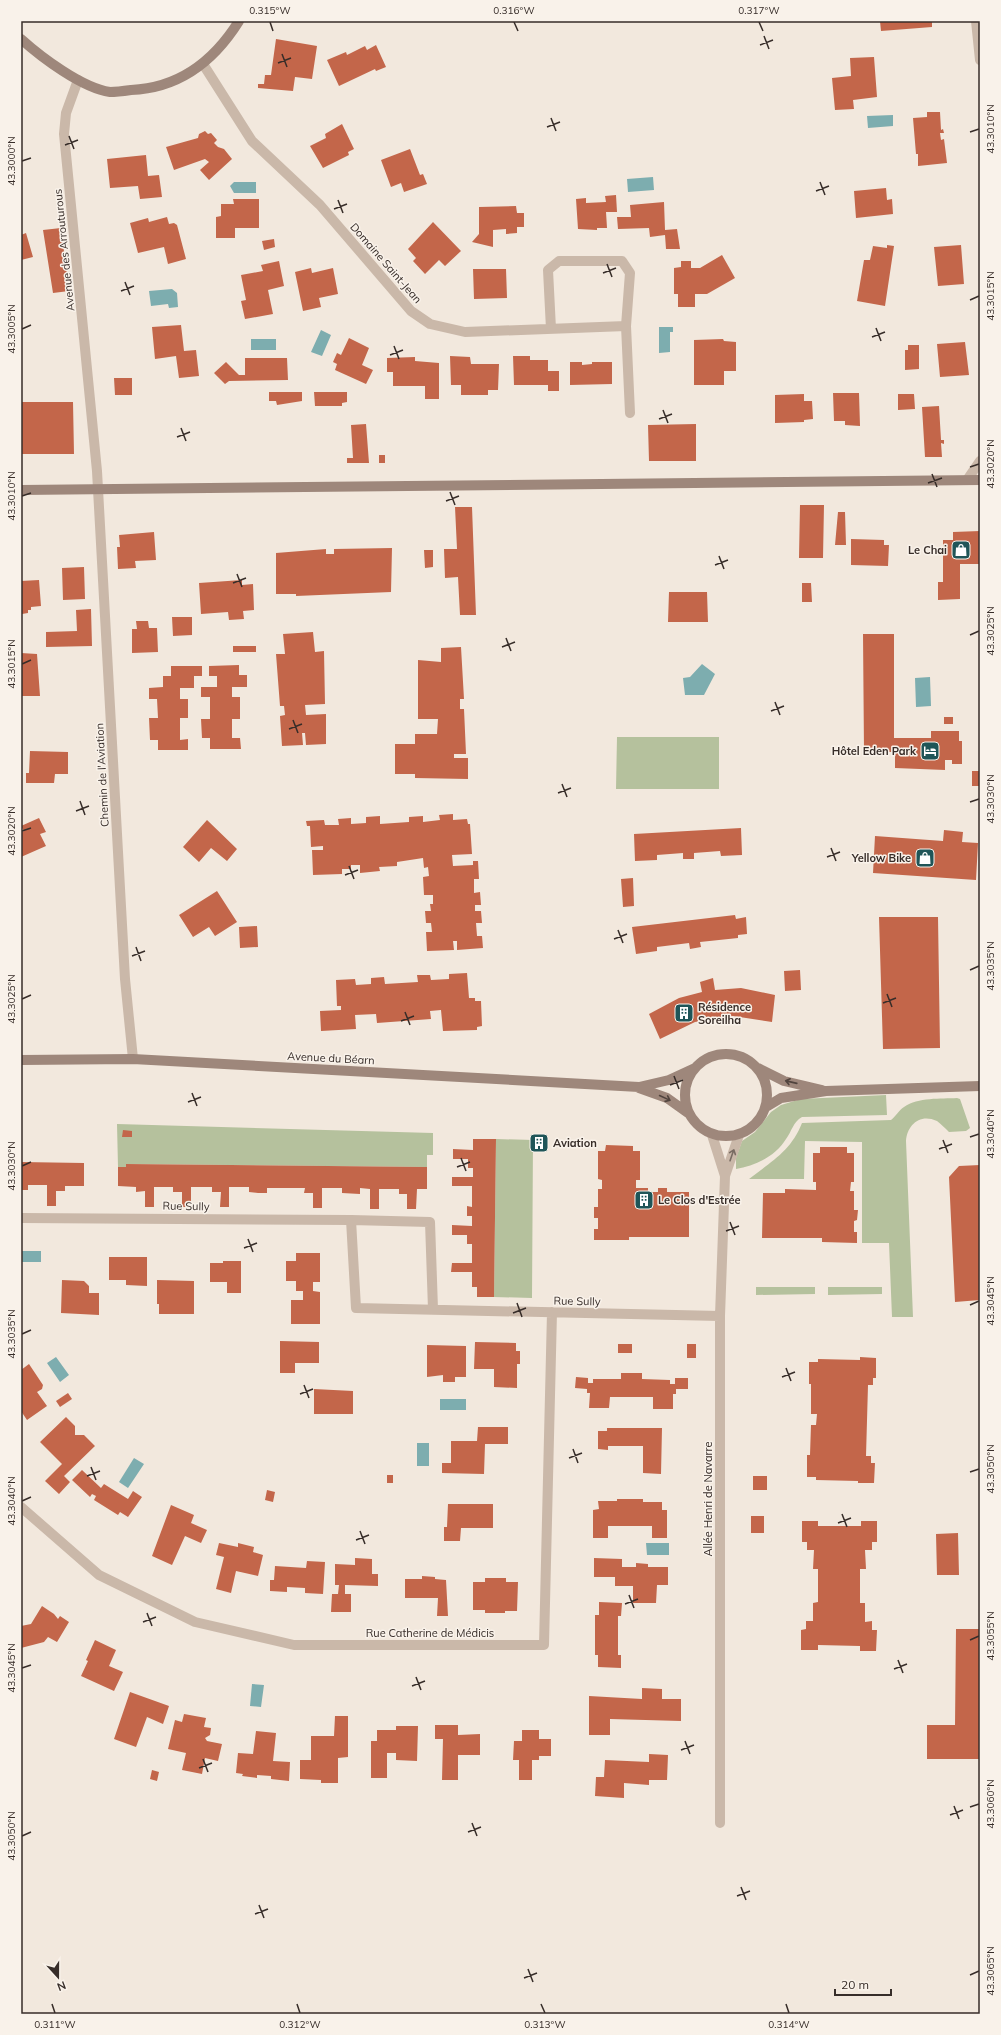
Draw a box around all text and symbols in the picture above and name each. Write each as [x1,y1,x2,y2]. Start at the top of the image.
text: 0.315°W [249,4,291,17]
text: 0.316°W [493,4,535,17]
text: 0.317°W [738,4,780,17]
text: 43.3010°N [984,104,997,154]
text: 43.3000°N [5,136,18,186]
street label: Avenue des Arrouturous [51,188,77,312]
street label: Domaine Saint-Jean [347,220,425,306]
text: 43.3015°N [984,271,997,321]
text: 43.3005°N [5,304,18,354]
text: 43.3020°N [984,439,997,489]
text: 43.3010°N [5,471,18,521]
shop icon: Le Chai [950,539,972,561]
place label: Le Chai [908,543,947,557]
text: 43.3025°N [984,606,997,656]
text: 43.3015°N [5,639,18,689]
street label: Chemin de l'Aviation [92,723,112,827]
hotel icon: Hôtel Eden Park [919,740,941,762]
place label: Hôtel Eden Park [832,744,917,758]
text: 43.3030°N [984,774,997,824]
text: 43.3020°N [5,806,18,856]
shop icon: Yellow Bike [914,847,936,869]
place label: Yellow Bike [851,851,911,865]
text: 43.3035°N [984,941,997,991]
text: 43.3025°N [5,974,18,1024]
place label: Résidence Soreilha [698,1000,751,1027]
building icon: Résidence Soreilha [673,1002,695,1024]
street label: Avenue du Béarn [287,1049,375,1067]
one-way arrow [785,1078,798,1086]
one-way arrow [658,1095,670,1102]
text: 43.3040°N [984,1109,997,1159]
building icon: Aviation [528,1132,550,1154]
place label: Aviation [553,1136,597,1150]
text: 43.3030°N [5,1141,18,1191]
one-way arrow [729,1149,736,1162]
building icon: Le Clos d'Estrée [633,1189,655,1211]
place label: Le Clos d'Estrée [658,1193,741,1207]
street label: Rue Sully [162,1199,210,1213]
text: 43.3045°N [984,1276,997,1326]
street label: Rue Sully [553,1294,601,1308]
text: 43.3035°N [5,1309,18,1359]
street label: Allée Henri de Navarre [701,1442,715,1556]
text: 43.3050°N [984,1444,997,1494]
text: 43.3040°N [5,1476,18,1526]
text: 43.3055°N [984,1611,997,1661]
street label: Rue Catherine de Médicis [366,1626,494,1640]
text: 43.3045°N [5,1643,18,1693]
text: 43.3060°N [984,1779,997,1829]
text: 43.3050°N [5,1811,18,1861]
text: 43.3065°N [984,1946,997,1996]
north arrow [38,1957,78,1997]
scale bar [835,1971,891,1997]
text: 20 m [841,1977,869,1992]
text: N [55,1978,68,1994]
text: 0.311°W [34,2018,76,2031]
text: 0.312°W [279,2018,321,2031]
text: 0.313°W [524,2018,566,2031]
text: 0.314°W [768,2018,810,2031]

